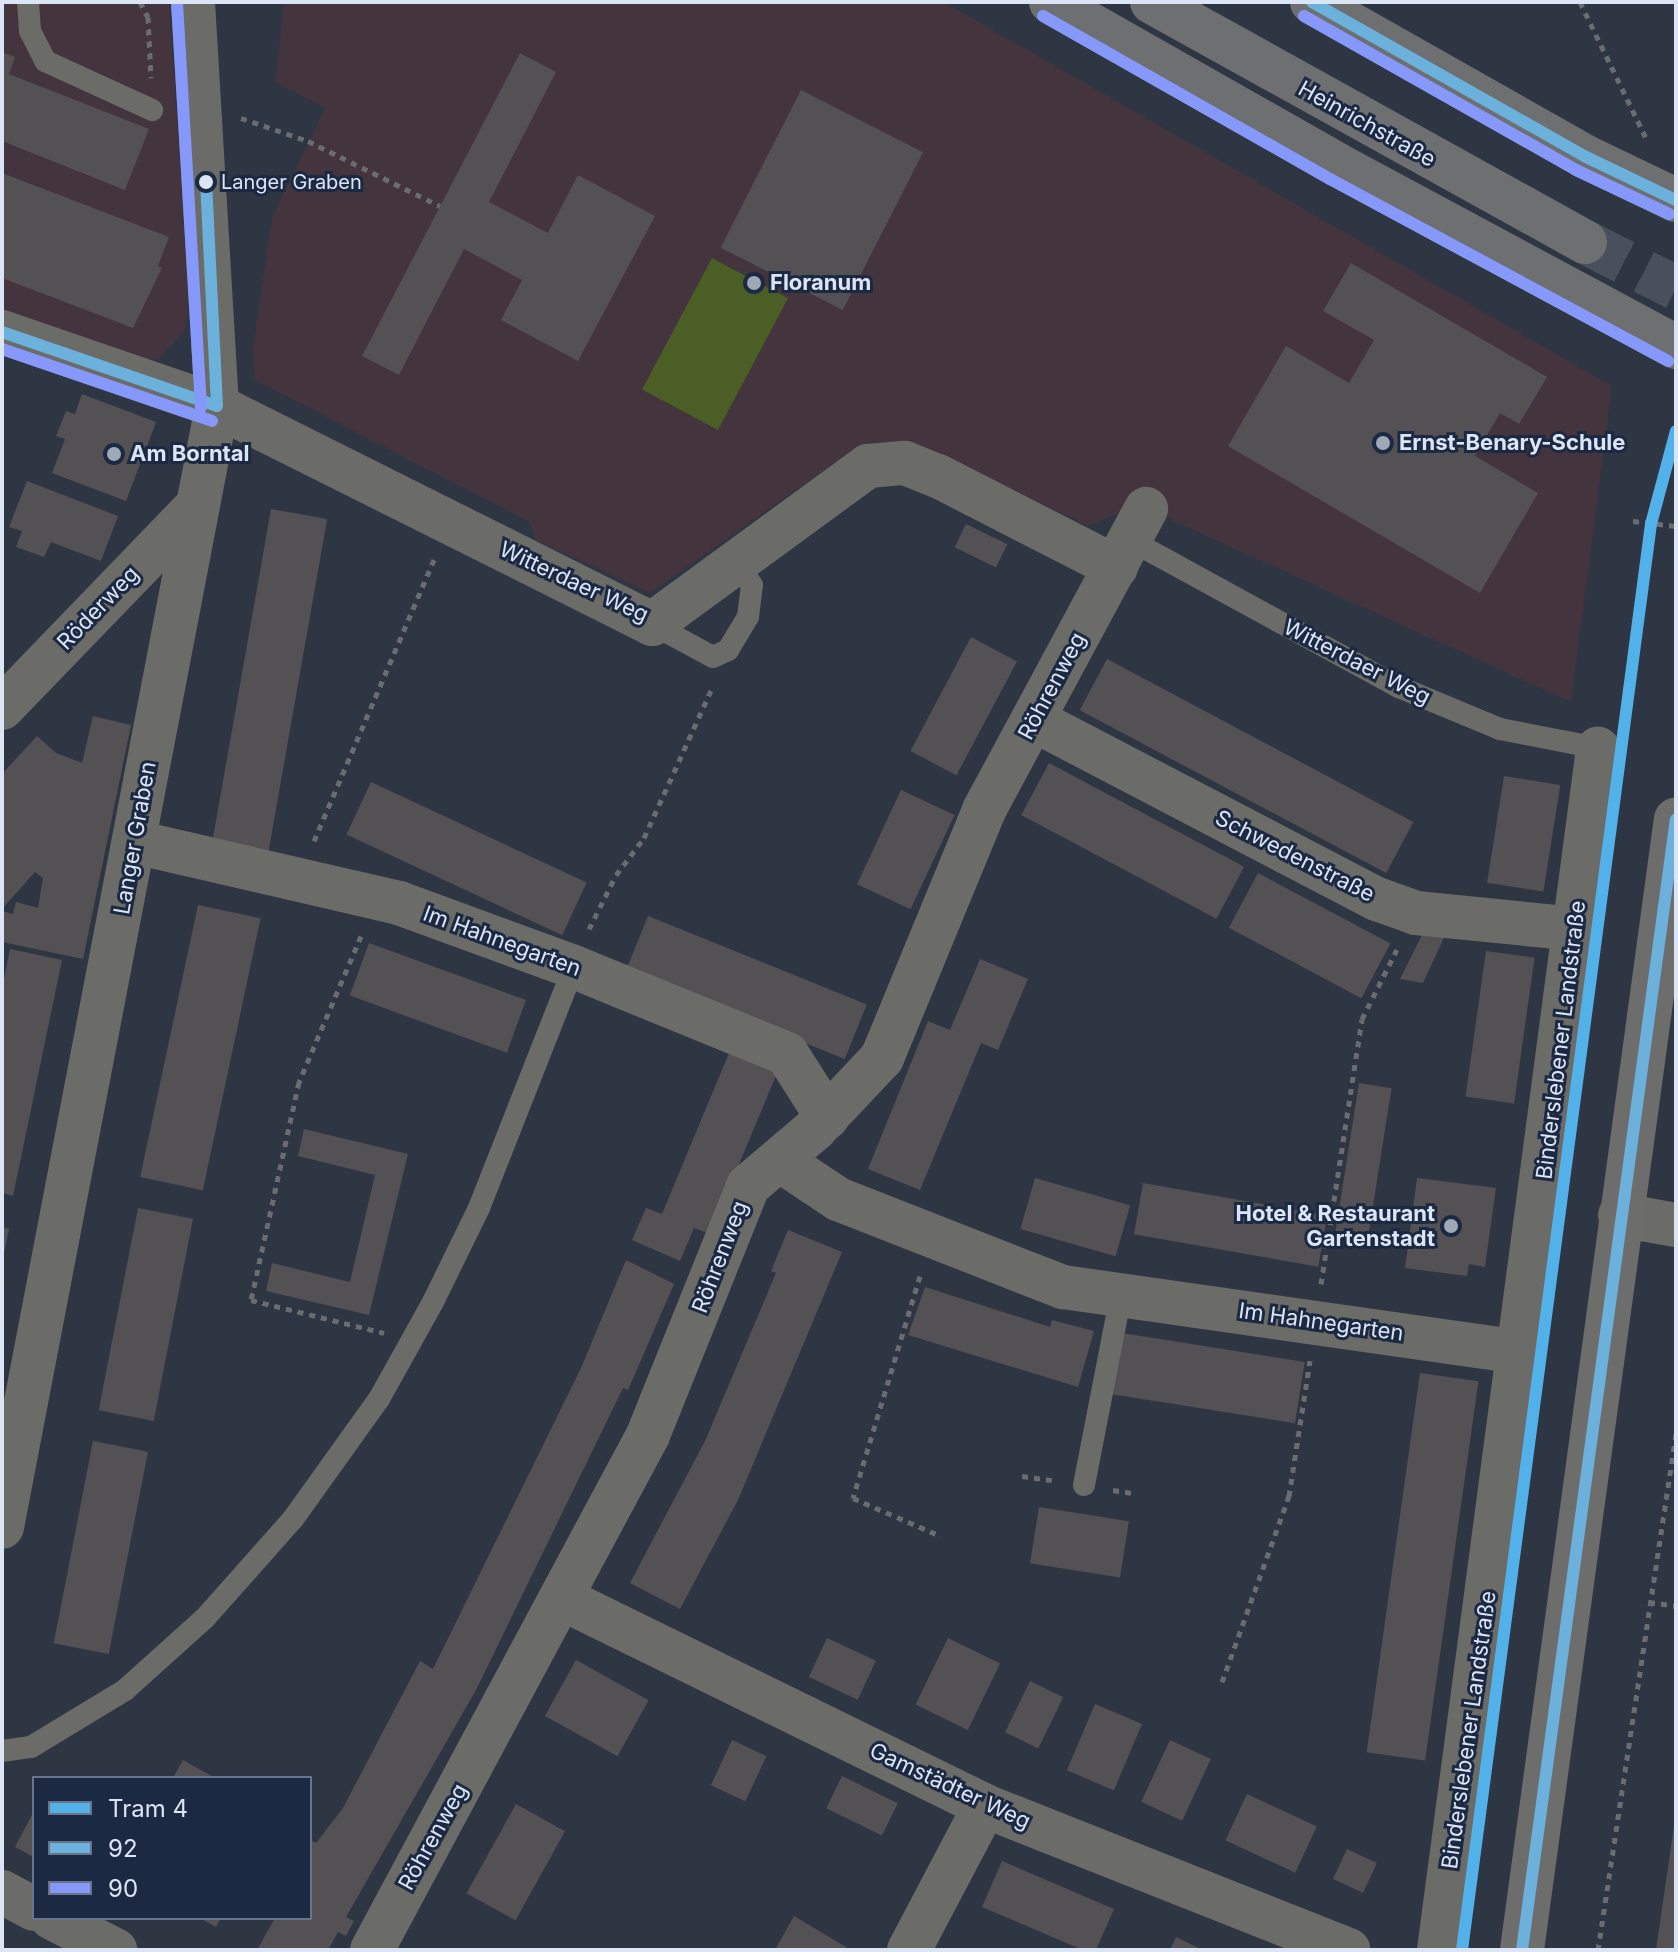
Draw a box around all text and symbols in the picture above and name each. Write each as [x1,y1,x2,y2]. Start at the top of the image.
street label: Heinrichstraße [1294,75,1440,173]
place label: Langer Graben [221,170,362,194]
marker: Langer Graben [198,174,214,190]
place label: Floranum [770,270,871,296]
marker: Floranum [745,274,763,292]
place label: Ernst-Benary-Schule [1399,430,1625,456]
marker: Ernst-Benary-Schule [1374,434,1392,452]
place label: Am Borntal [130,441,249,467]
marker: Am Borntal [105,445,123,463]
street label: Witterdaer Weg [495,536,653,628]
street label: Röderweg [52,561,144,655]
street label: Witterdaer Weg [1279,614,1435,710]
street label: Röhrenweg [1013,628,1091,744]
street label: Langer Graben [109,759,161,917]
street label: Schwedenstraße [1211,804,1379,908]
street label: Binderslebener Landstraße [1531,899,1591,1181]
street label: Im Hahnegarten [419,900,585,982]
street label: Röhrenweg [687,1197,753,1317]
place label: Hotel & Restaurant Gartenstadt [1236,1200,1435,1252]
marker: Hotel & Restaurant Gartenstadt [1442,1217,1460,1235]
street label: Im Hahnegarten [1237,1297,1405,1347]
street label: Binderslebener Landstraße [1436,1589,1502,1871]
street label: Gamstädter Weg [865,1737,1035,1835]
legend [32,1776,312,1920]
street label: Röhrenweg [393,1779,473,1895]
text: Tram 4 [108,1794,188,1823]
text: 92 [108,1834,138,1863]
text: 90 [108,1874,138,1903]

